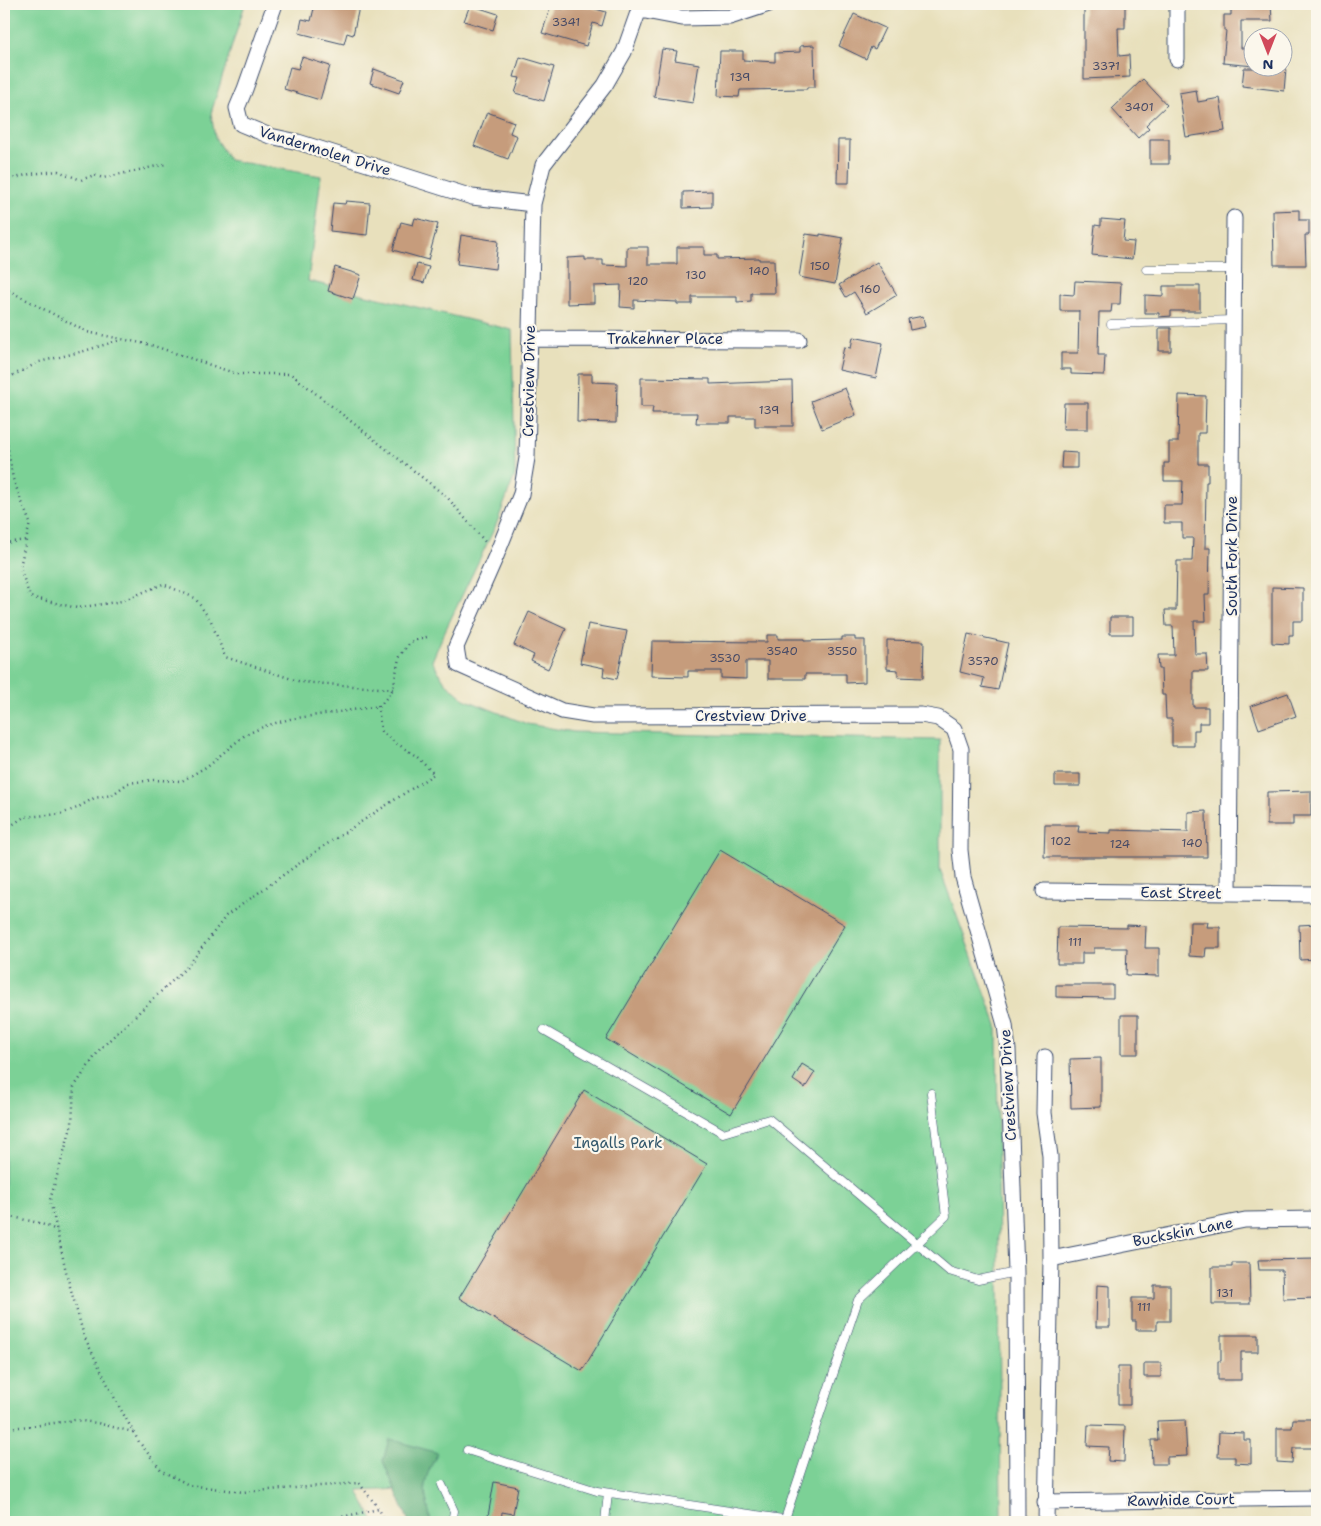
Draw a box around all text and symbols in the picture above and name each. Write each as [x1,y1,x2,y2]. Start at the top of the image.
house number: 3341 [552,14,580,30]
north arrow [1244,28,1294,78]
text: N [1262,56,1274,74]
house number: 3371 [1092,58,1120,74]
house number: 139 [730,69,750,85]
house number: 3401 [1124,99,1154,115]
street label: Vandermolen Drive [256,121,394,181]
house number: 150 [810,258,830,274]
house number: 140 [748,263,770,279]
house number: 130 [685,267,707,283]
house number: 120 [628,273,648,289]
house number: 160 [859,281,881,297]
street label: Crestview Drive [518,325,540,437]
street label: Trakehner Place [607,329,723,349]
house number: 139 [759,402,779,418]
street label: South Fork Drive [1222,496,1242,616]
house number: 3540 [766,643,798,659]
house number: 3550 [827,643,857,659]
house number: 3530 [709,650,741,666]
house number: 3570 [967,653,999,669]
street label: Crestview Drive [695,706,807,726]
house number: 102 [1051,833,1071,849]
house number: 140 [1181,835,1203,851]
house number: 124 [1110,836,1130,852]
street label: East Street [1140,882,1222,904]
house number: 111 [1068,934,1082,950]
street label: Crestview Drive [995,1029,1021,1141]
park label: Ingalls Park [573,1133,663,1153]
street label: Buckskin Lane [1131,1212,1235,1252]
house number: 131 [1216,1285,1234,1301]
house number: 111 [1137,1299,1151,1315]
street label: Rawhide Court [1127,1489,1235,1511]

